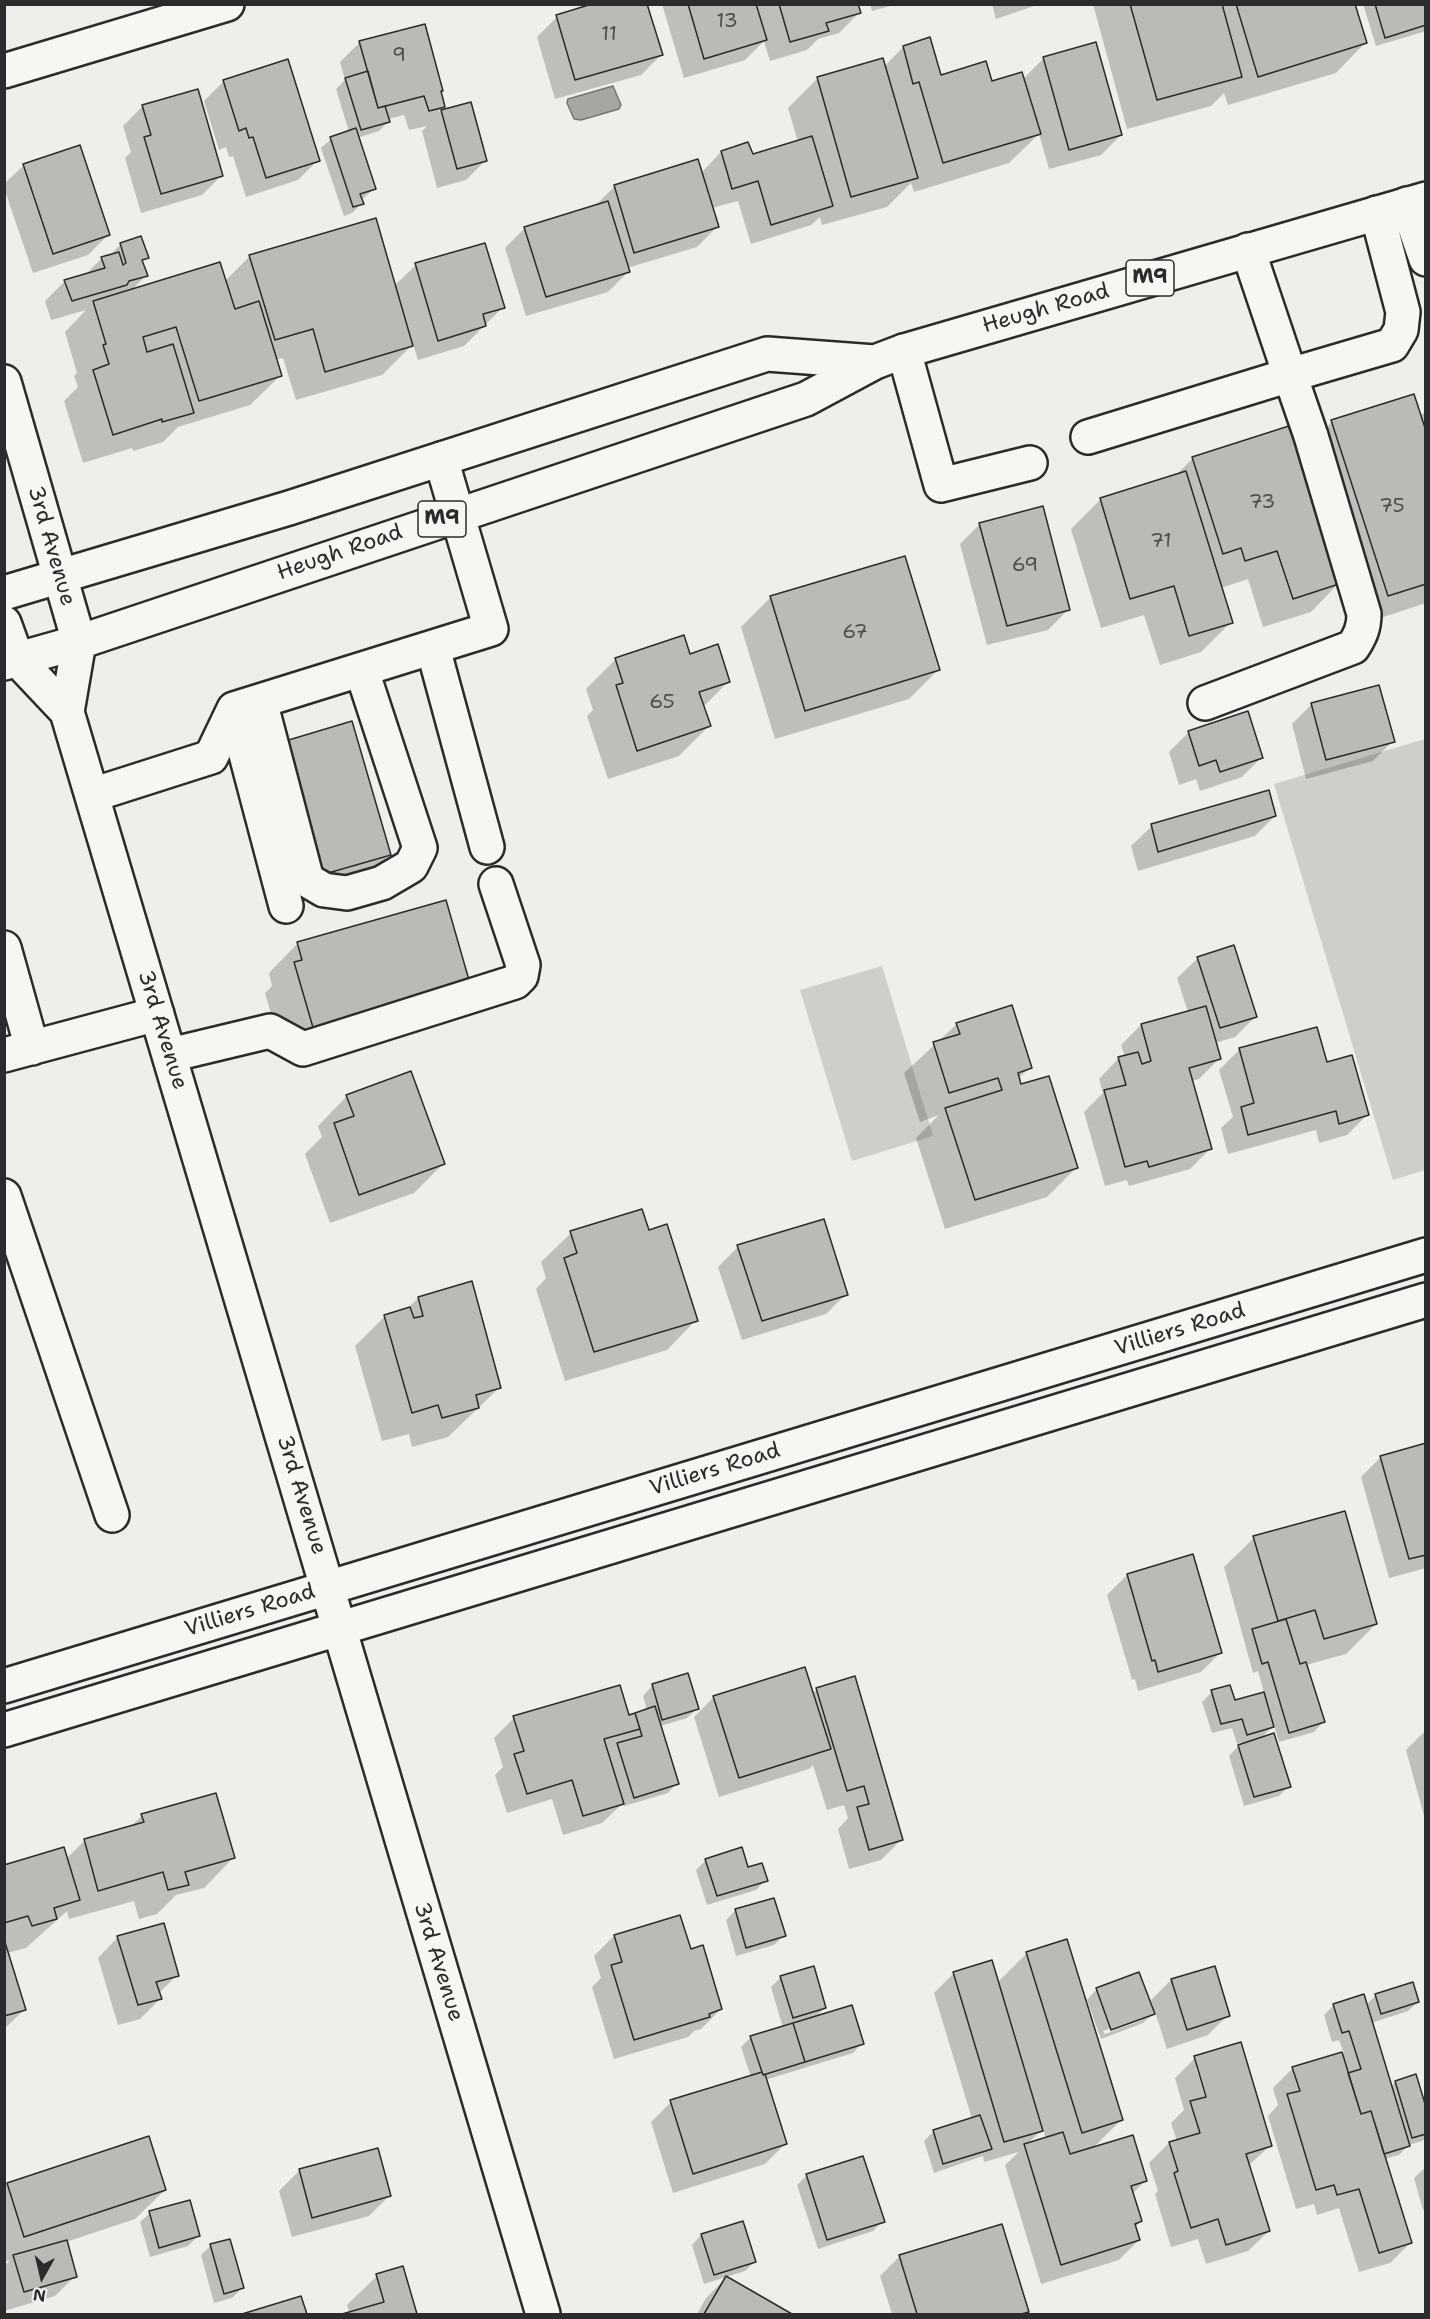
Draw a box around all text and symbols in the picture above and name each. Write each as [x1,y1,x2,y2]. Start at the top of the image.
house number: 13 [716,10,738,34]
house number: 11 [601,23,617,47]
house number: 9 [392,44,406,68]
road number: M9 [1126,260,1174,296]
street label: Heugh Road [980,278,1112,340]
street label: 3rd Avenue [21,483,81,609]
house number: 73 [1249,491,1275,515]
house number: 75 [1379,495,1405,519]
road number: M9 [418,501,466,537]
street label: Heugh Road [274,519,406,587]
house number: 71 [1150,530,1172,554]
house number: 69 [1012,554,1038,578]
house number: 67 [842,621,868,645]
house number: 65 [649,691,675,715]
street label: 3rd Avenue [131,967,193,1093]
street label: Villiers Road [1112,1298,1248,1362]
street label: 3rd Avenue [270,1432,332,1558]
street label: Villiers Road [647,1438,783,1502]
street label: Villiers Road [182,1579,318,1643]
street label: 3rd Avenue [407,1899,469,2025]
north arrow [12,2247,72,2307]
text: N [32,2284,47,2307]

